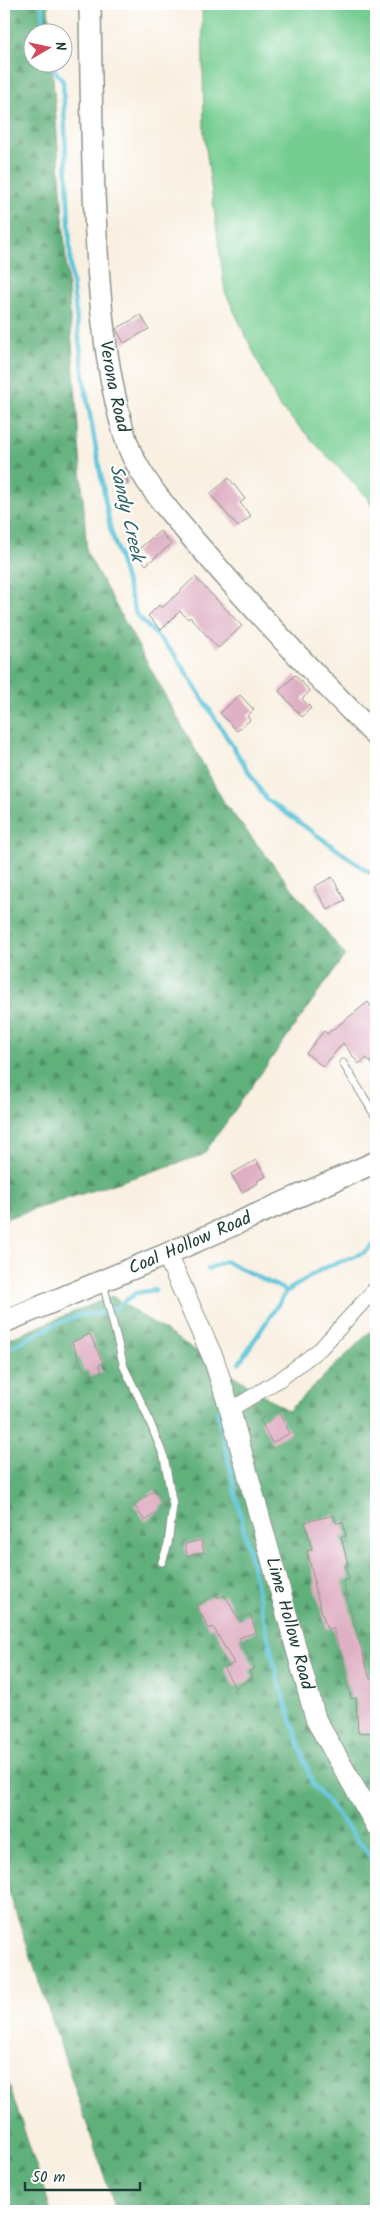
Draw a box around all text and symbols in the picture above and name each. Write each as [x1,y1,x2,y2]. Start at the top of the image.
north arrow [22,22,72,72]
text: N [48,40,71,52]
street label: Verona Road [91,339,138,437]
water label: Sandy Creek [100,461,152,568]
street label: Coal Hollow Road [124,1204,257,1283]
street label: Lime Hollow Road [257,1554,322,1694]
scale bar [25,2160,140,2192]
text: 50 m [32,2166,66,2190]

